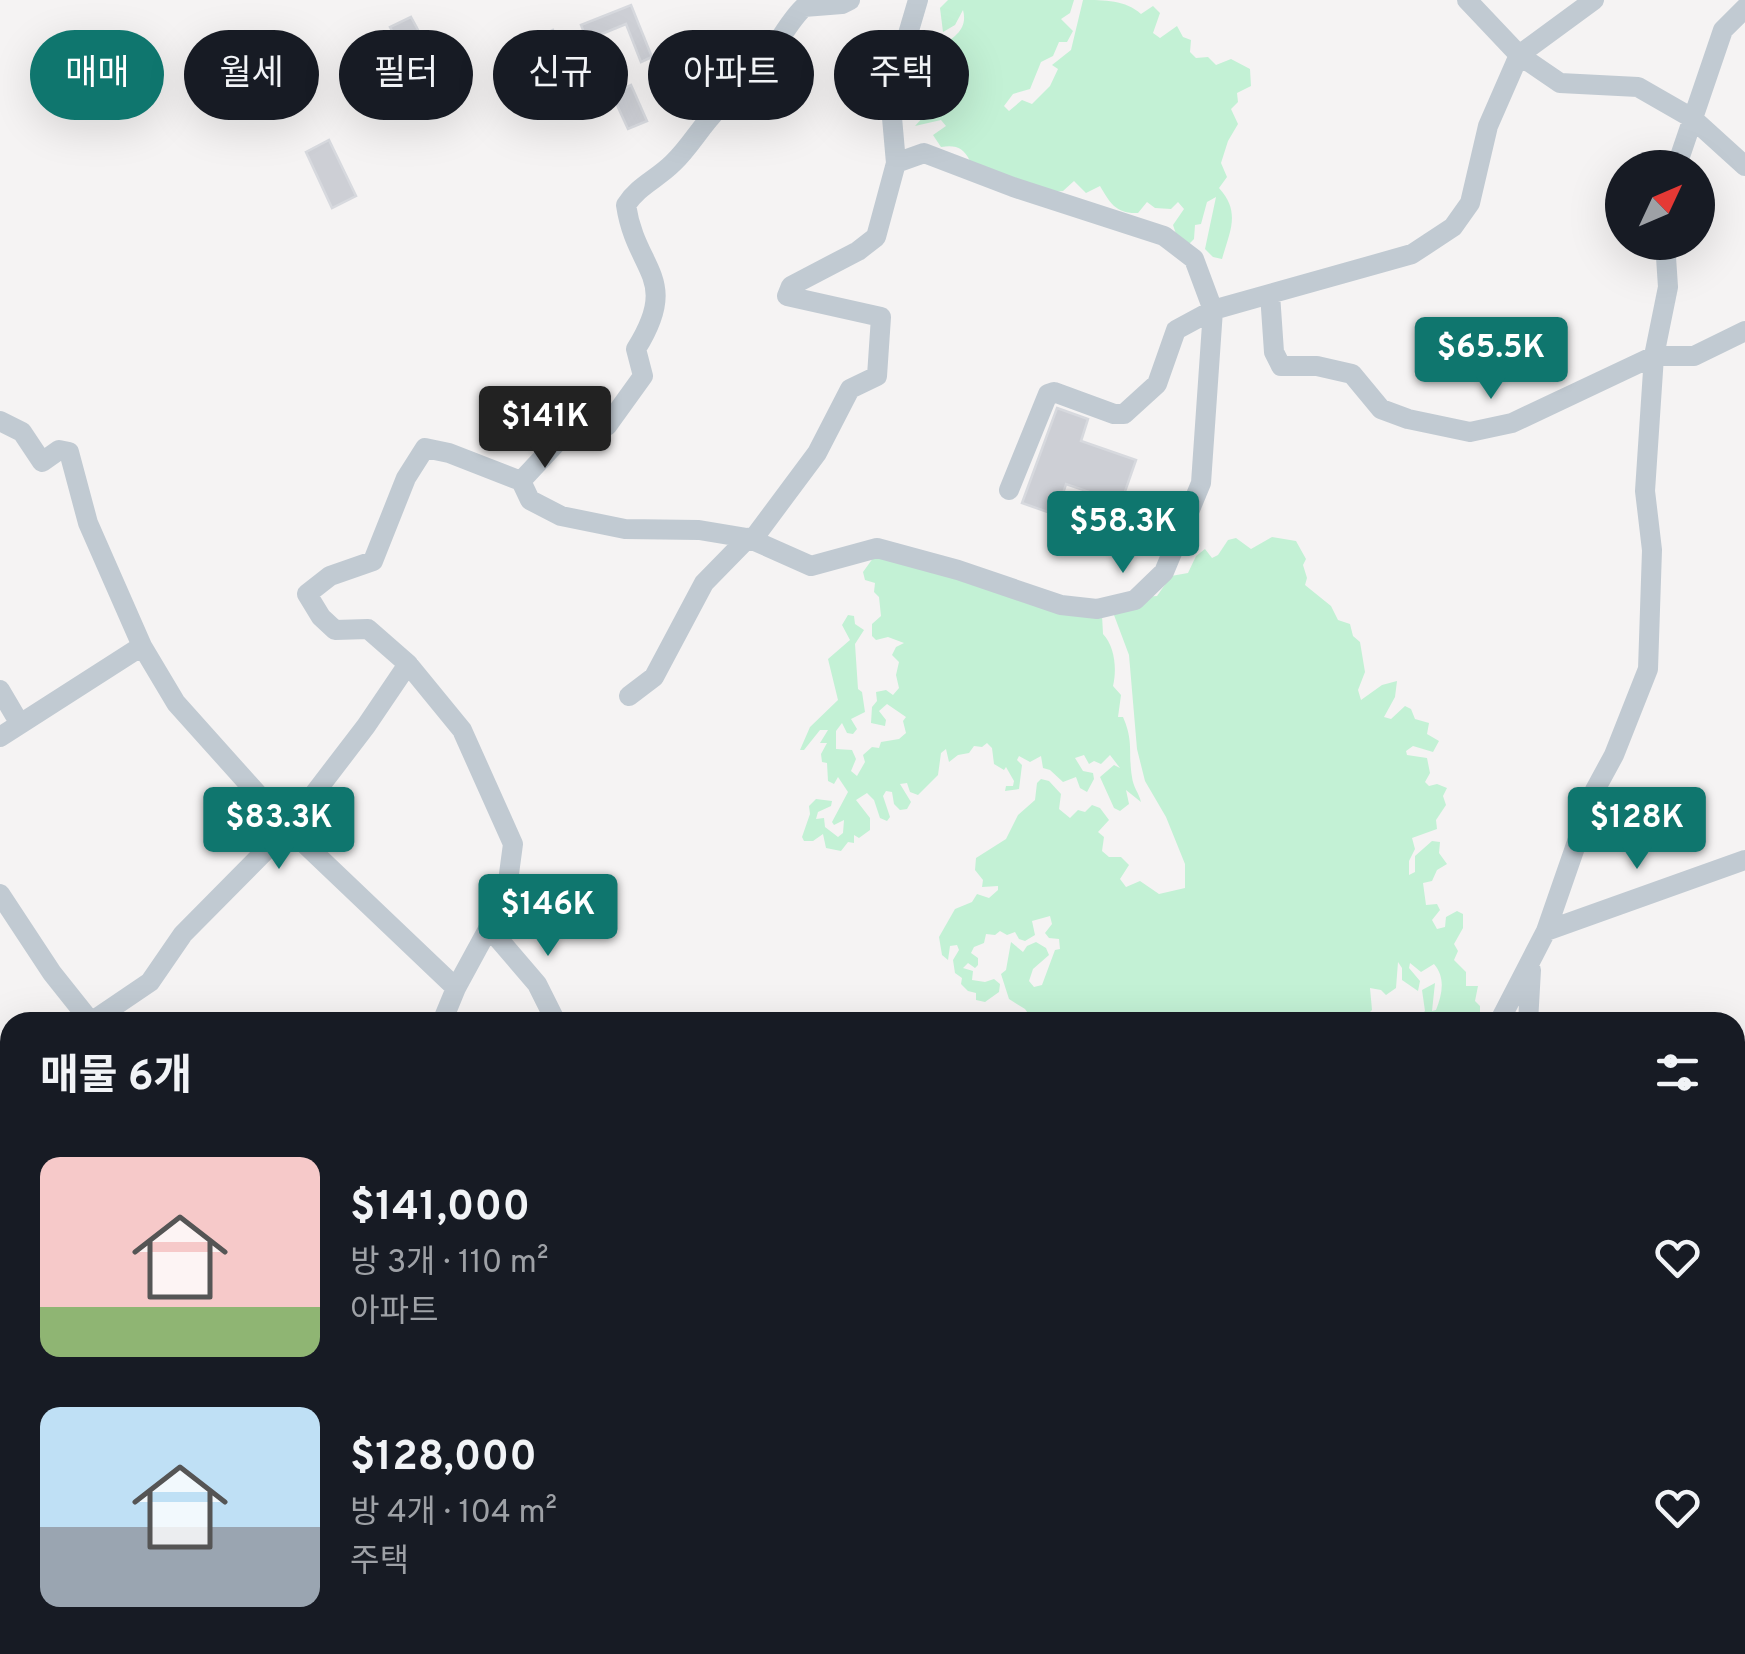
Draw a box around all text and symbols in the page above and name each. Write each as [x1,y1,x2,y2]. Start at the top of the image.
chip: 매매 [30,30,164,120]
chip: 월세 [184,30,319,120]
chip: 필터 [339,30,473,120]
chip: 신규 [493,30,628,120]
chip: 아파트 [648,30,814,120]
chip: 주택 [834,30,969,120]
north arrow [1605,150,1715,260]
map controls [1605,150,1715,260]
pin: $65.5K [1410,317,1572,402]
text: $65.5K [1437,329,1545,369]
pin: $141K [475,386,615,471]
text: $141K [501,398,589,438]
pin: $58.3K [1042,491,1204,576]
text: $58.3K [1069,503,1177,543]
pin: $83.3K [198,787,360,872]
pin: $128K [1567,787,1707,872]
text: $83.3K [225,799,333,839]
text: $128K [1590,799,1684,839]
pin: $146K [478,874,618,959]
text: $146K [500,886,596,926]
icon: filters [1650,1045,1705,1100]
text: 매물 6개 [40,1052,192,1105]
text: $141,000 [350,1182,530,1235]
icon: home [120,1197,240,1317]
icon: heart [1650,1230,1705,1285]
text: 방 3개 · 110 m² [350,1244,549,1284]
text: 아파트 [350,1293,438,1333]
text: $128,000 [350,1432,537,1485]
icon: home [120,1447,240,1567]
icon: heart [1650,1480,1705,1535]
text: 방 4개 · 104 m² [350,1494,557,1534]
text: 주택 [350,1543,409,1583]

